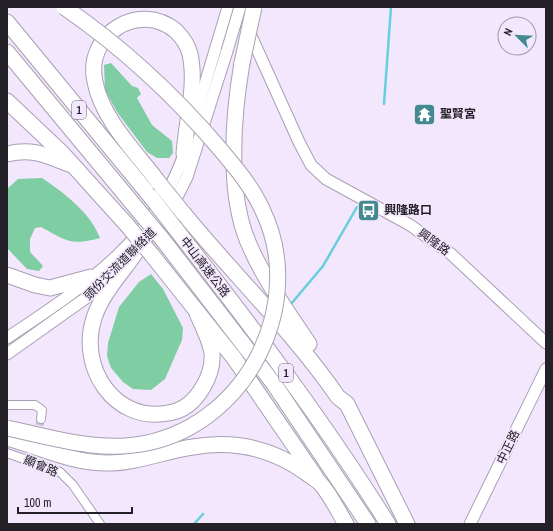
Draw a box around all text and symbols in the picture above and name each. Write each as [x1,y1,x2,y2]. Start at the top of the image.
north arrow [497,16,537,56]
text: N [500,26,516,38]
road number: 1 [72,101,86,119]
temple icon: 聖賢宮 [411,101,437,127]
place label: 聖賢宮 [440,106,476,122]
bus stop icon: 興隆路口 [356,197,382,223]
place label: 興隆路口 [384,202,432,218]
street label: 頭份交流道聯絡道 [80,224,160,304]
street label: 興隆路 [415,225,453,259]
street label: 中山高速公路 [177,234,233,300]
road number: 1 [279,364,293,382]
street label: 中正路 [493,427,523,467]
street label: 顯會路 [21,452,61,480]
scale bar [18,489,132,515]
text: 100 m [24,495,51,511]

